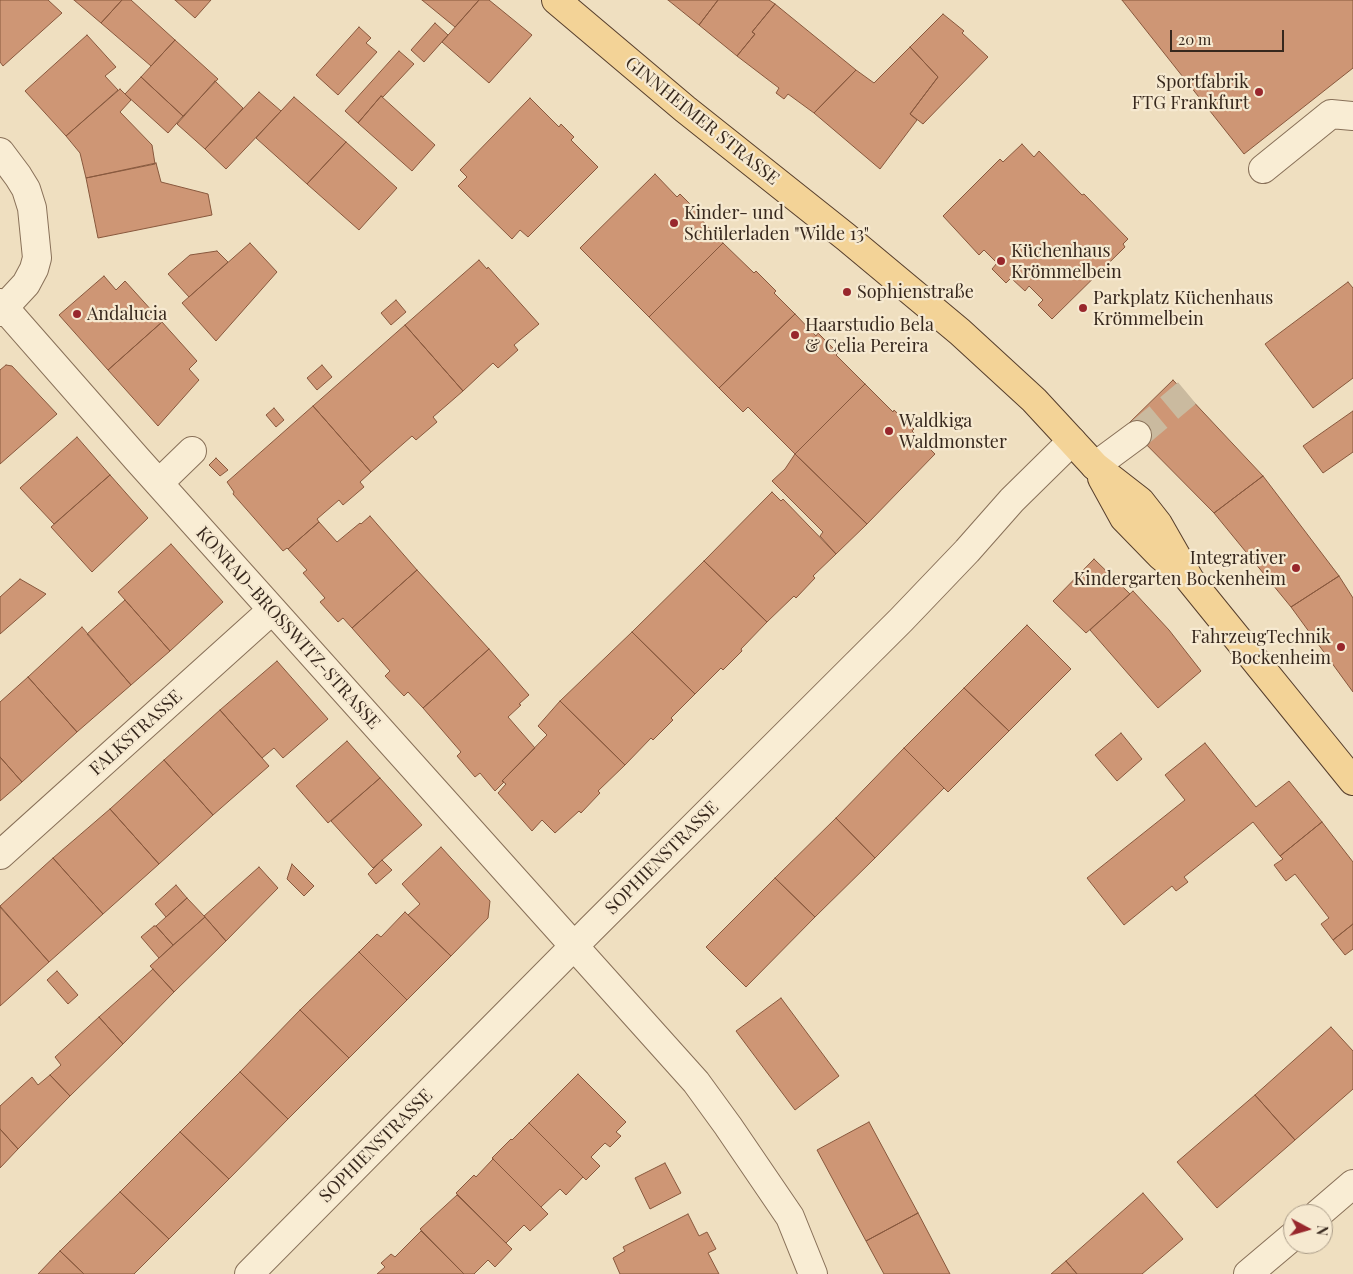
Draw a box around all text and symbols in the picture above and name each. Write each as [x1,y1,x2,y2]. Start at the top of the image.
scale bar [1173,20,1287,52]
text: 20 m [1178,29,1211,49]
street label: GINNHEIMER STRASSE [621,52,783,190]
place label: Sportfabrik FTG Frankfurt [1132,71,1249,114]
marker: Sportfabrik FTG Frankfurt [1253,86,1265,98]
place label: Kinder- und Schülerladen "Wilde 13" [684,202,869,244]
marker: Kinder- und Schülerladen "Wilde 13" [668,217,680,229]
place label: Küchenhaus Krömmelbein [1011,240,1122,282]
marker: Küchenhaus Krömmelbein [995,255,1007,267]
place label: Sophienstraße [857,281,974,303]
marker: Sophienstraße [841,286,853,298]
place label: Parkplatz Küchenhaus Krömmelbein [1093,287,1273,330]
marker: Parkplatz Küchenhaus Krömmelbein [1077,302,1089,314]
place label: Andalucia [87,303,167,325]
marker: Andalucia [71,308,83,320]
place label: Haarstudio Bela & Celia Pereira [805,314,934,356]
marker: Haarstudio Bela & Celia Pereira [789,329,801,341]
place label: Waldkiga Waldmonster [899,410,1007,452]
marker: Waldkiga Waldmonster [883,425,895,437]
street label: KONRAD-BROSSWITZ-STRASSE [191,522,385,734]
place label: Integrativer Kindergarten Bockenheim [1074,547,1286,590]
marker: Integrativer Kindergarten Bockenheim [1290,562,1302,574]
place label: FahrzeugTechnik Bockenheim [1191,626,1331,669]
marker: FahrzeugTechnik Bockenheim [1335,641,1347,653]
street label: FALKSTRASSE [85,686,187,780]
street label: SOPHIENSTRASSE [601,797,723,919]
street label: SOPHIENSTRASSE [315,1085,437,1207]
north arrow [1283,1204,1333,1254]
text: N [1312,1224,1332,1237]

